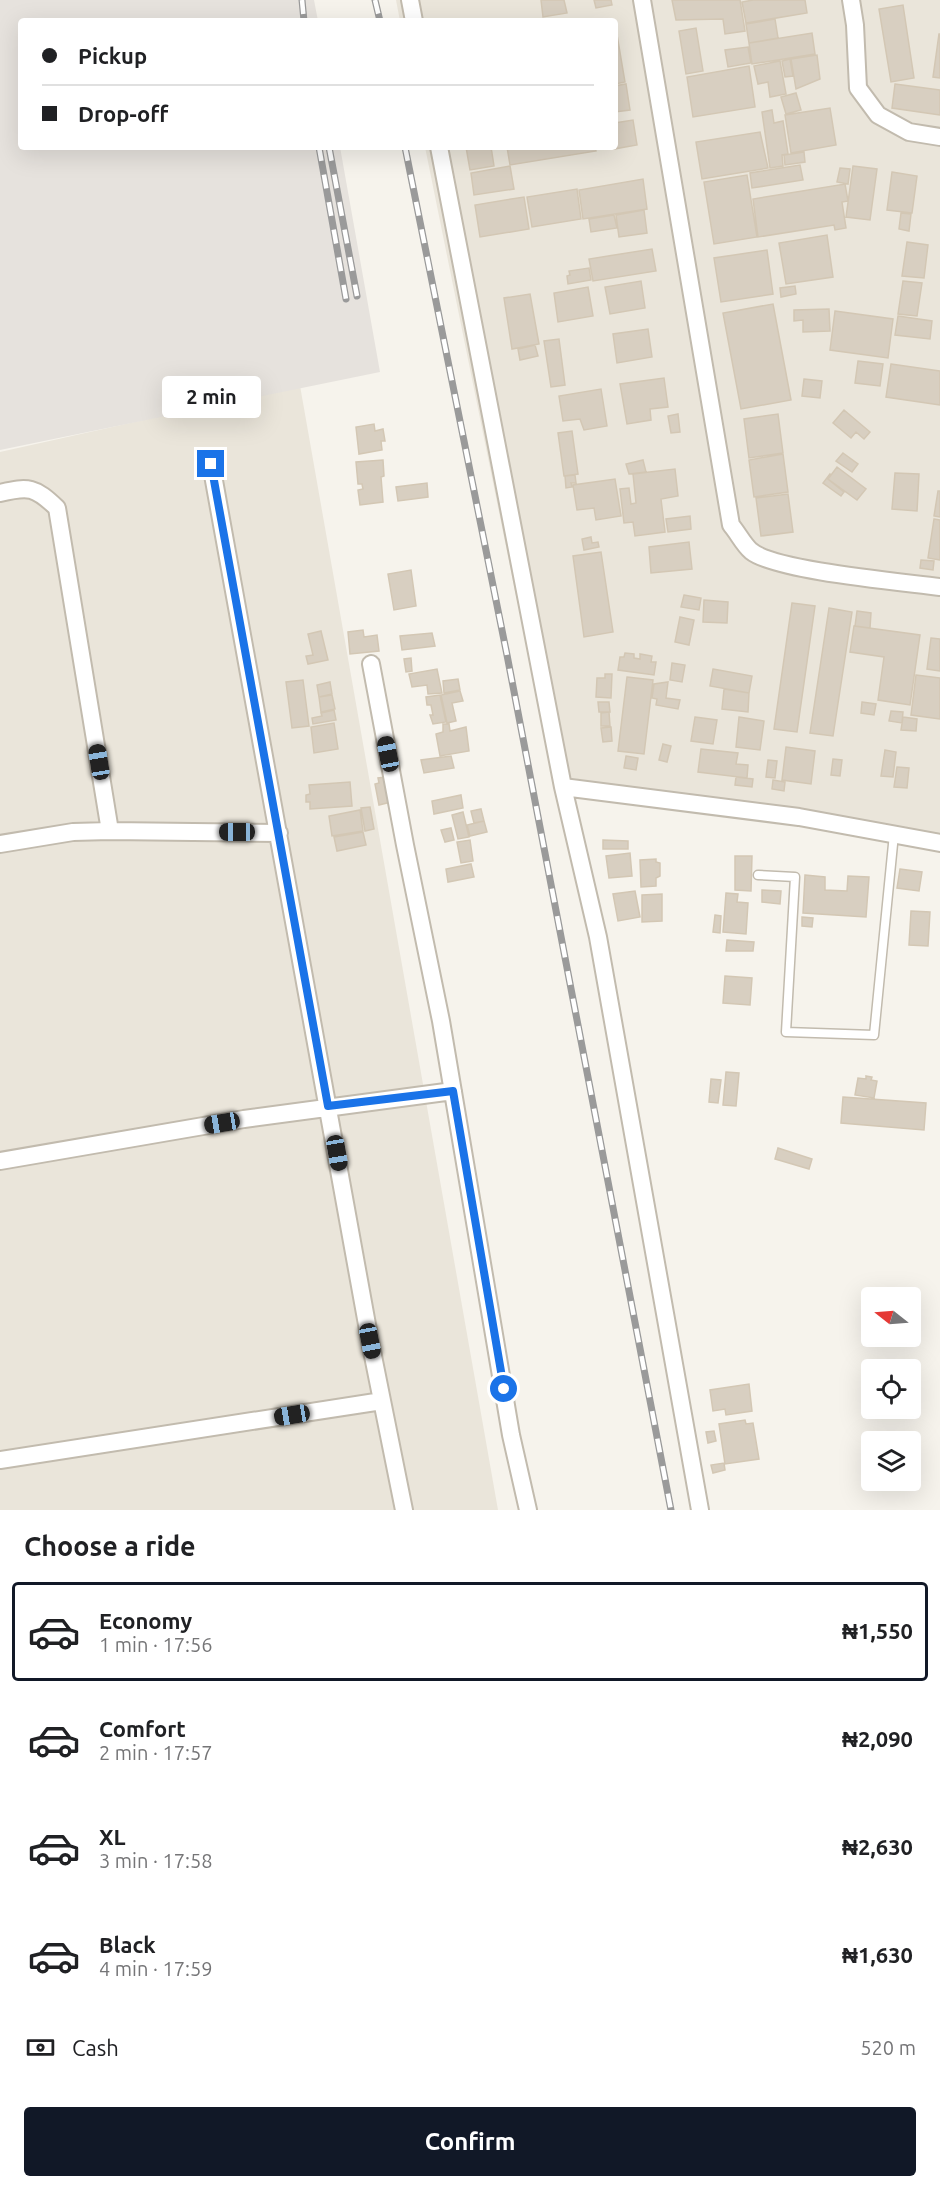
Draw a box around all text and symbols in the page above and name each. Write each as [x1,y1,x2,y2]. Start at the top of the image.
text: Pickup [78,43,147,68]
text: Drop-off [78,101,168,126]
callout: 2 min [162,377,260,419]
text: 2 min [186,385,237,408]
route end [197,450,224,477]
car [376,735,400,773]
car [87,743,111,781]
car [219,823,255,841]
car [203,1111,241,1135]
car [325,1134,349,1172]
north arrow [861,1287,921,1347]
map controls [861,1287,921,1491]
car [358,1322,382,1360]
button: locate [861,1359,921,1419]
route start [490,1375,517,1402]
car [273,1403,311,1427]
button: layers [861,1431,921,1491]
text: Choose a ride [24,1531,196,1561]
icon: car [27,1605,81,1659]
text: Economy [99,1608,192,1633]
text: ₦1,550 [842,1618,913,1643]
text: 1 min · 17:56 [99,1633,213,1656]
icon: car [27,1713,81,1767]
text: Comfort [99,1716,186,1741]
text: ₦2,090 [842,1726,913,1751]
text: 2 min · 17:57 [99,1741,213,1764]
icon: car [27,1821,81,1875]
text: XL [99,1824,126,1849]
text: ₦2,630 [842,1834,913,1859]
text: 3 min · 17:58 [99,1849,213,1872]
icon: car [27,1929,81,1983]
text: Black [99,1932,156,1957]
text: ₦1,630 [842,1942,913,1967]
text: 4 min · 17:59 [99,1957,213,1980]
icon: cash [24,2031,57,2064]
text: Cash [72,2035,119,2060]
text: 520 m [860,2036,916,2059]
button: Confirm [24,2107,916,2176]

